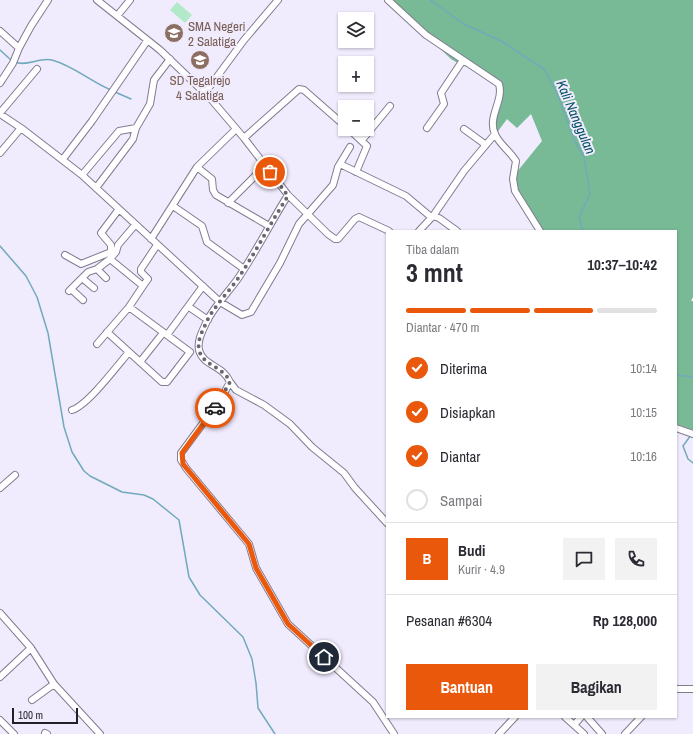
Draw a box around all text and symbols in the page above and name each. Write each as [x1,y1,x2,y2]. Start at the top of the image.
map controls [338,12,374,136]
button: layers [338,12,374,48]
place label: SMA Negeri 2 Salatiga [188,18,246,50]
school or university icon: SMA Negeri 2 Salatiga [163,22,185,44]
school or university icon: SD Tegalrejo 4 Salatiga [189,49,211,71]
button: + [338,56,374,92]
place label: SD Tegalrejo 4 Salatiga [170,72,230,104]
water label: Kali Nanggulan [552,77,600,157]
button: − [338,100,374,136]
pin [253,155,287,189]
icon: bag [259,161,281,183]
text: Tiba dalam [406,241,459,258]
text: 10:37–10:42 [587,254,657,275]
text: 3 mnt [406,255,463,290]
text: Diantar · 470 m [406,319,479,336]
icon: check [406,357,428,379]
text: Diterima [440,358,487,379]
text: 10:14 [630,360,657,377]
courier [195,388,235,428]
icon: car [204,397,226,419]
icon: check [406,401,428,423]
text: Disiapkan [440,402,495,423]
text: 10:15 [630,404,657,421]
icon: check [406,445,428,467]
text: Diantar [440,446,480,467]
text: 10:16 [630,448,657,465]
text: Sampai [440,490,482,511]
button: chat [563,538,605,580]
button: phone [615,538,657,580]
text: Budi [458,540,485,561]
text: B [423,548,431,569]
text: Kurir · 4.9 [458,561,505,578]
text: Pesanan #6304 [406,610,492,631]
text: Rp 128,000 [593,610,657,631]
pin [307,640,341,674]
icon: home [313,646,335,668]
button: Bantuan [406,664,528,710]
button: Bagikan [536,664,657,710]
scale bar [12,706,78,725]
text: 100 m [18,708,43,722]

